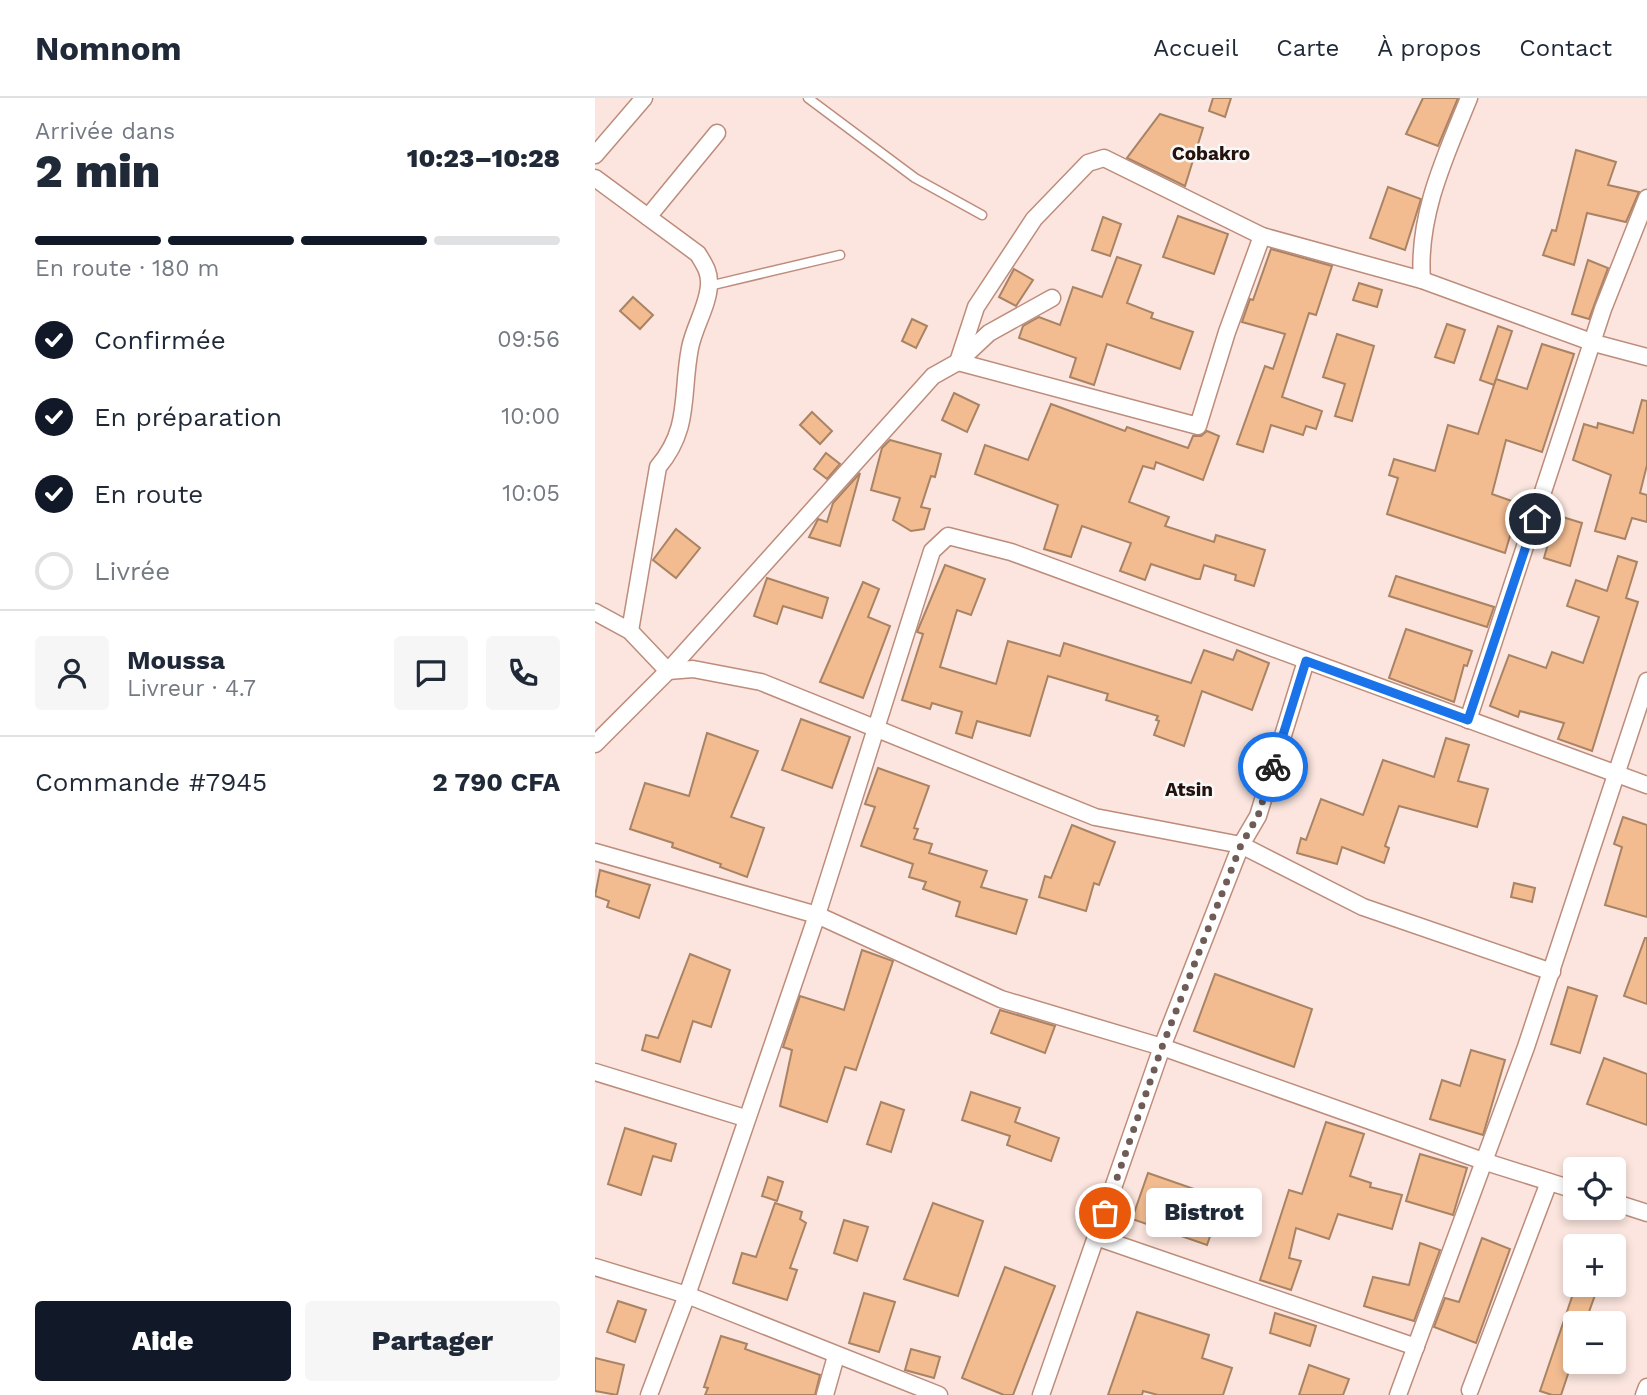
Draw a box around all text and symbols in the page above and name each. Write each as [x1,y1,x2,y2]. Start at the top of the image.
text: Nomnom [35,29,181,68]
text: Accueil [1153,34,1238,62]
text: Carte [1276,34,1339,62]
text: À propos [1377,34,1481,62]
text: Contact [1519,34,1612,62]
text: Arrivée dans [35,118,175,145]
district label: Cobakro [1172,142,1250,165]
text: 10:23–10:28 [407,143,560,173]
text: 2 min [35,144,160,198]
text: En route · 180 m [35,255,219,282]
icon: check [35,321,73,359]
text: Confirmée [94,325,226,355]
text: 09:56 [497,326,560,353]
icon: check [35,398,73,436]
text: En préparation [94,402,282,432]
text: 10:00 [501,403,560,430]
icon: check [35,475,73,513]
text: En route [94,479,203,509]
text: 10:05 [502,480,560,507]
pin [1505,489,1565,549]
icon: home [1516,500,1554,538]
text: Livrée [94,556,170,586]
button: person [35,636,109,710]
button: chat [394,636,468,710]
button: phone [486,636,560,710]
text: Moussa [127,645,225,675]
text: Livreur · 4.7 [127,675,256,702]
courier [1238,732,1308,802]
icon: bike [1254,748,1292,786]
text: Commande #7945 [35,767,267,797]
text: 2 790 CFA [432,767,560,797]
district label: Atsin [1165,778,1213,801]
map controls [1563,1157,1626,1374]
button: locate [1563,1157,1626,1220]
pin [1075,1183,1135,1243]
callout: Bistrot [1147,1188,1263,1238]
icon: bag [1086,1194,1124,1232]
text: Bistrot [1164,1199,1244,1226]
button: + [1563,1234,1626,1297]
button: Aide [35,1301,291,1381]
button: Partager [305,1301,560,1381]
button: − [1563,1311,1626,1374]

